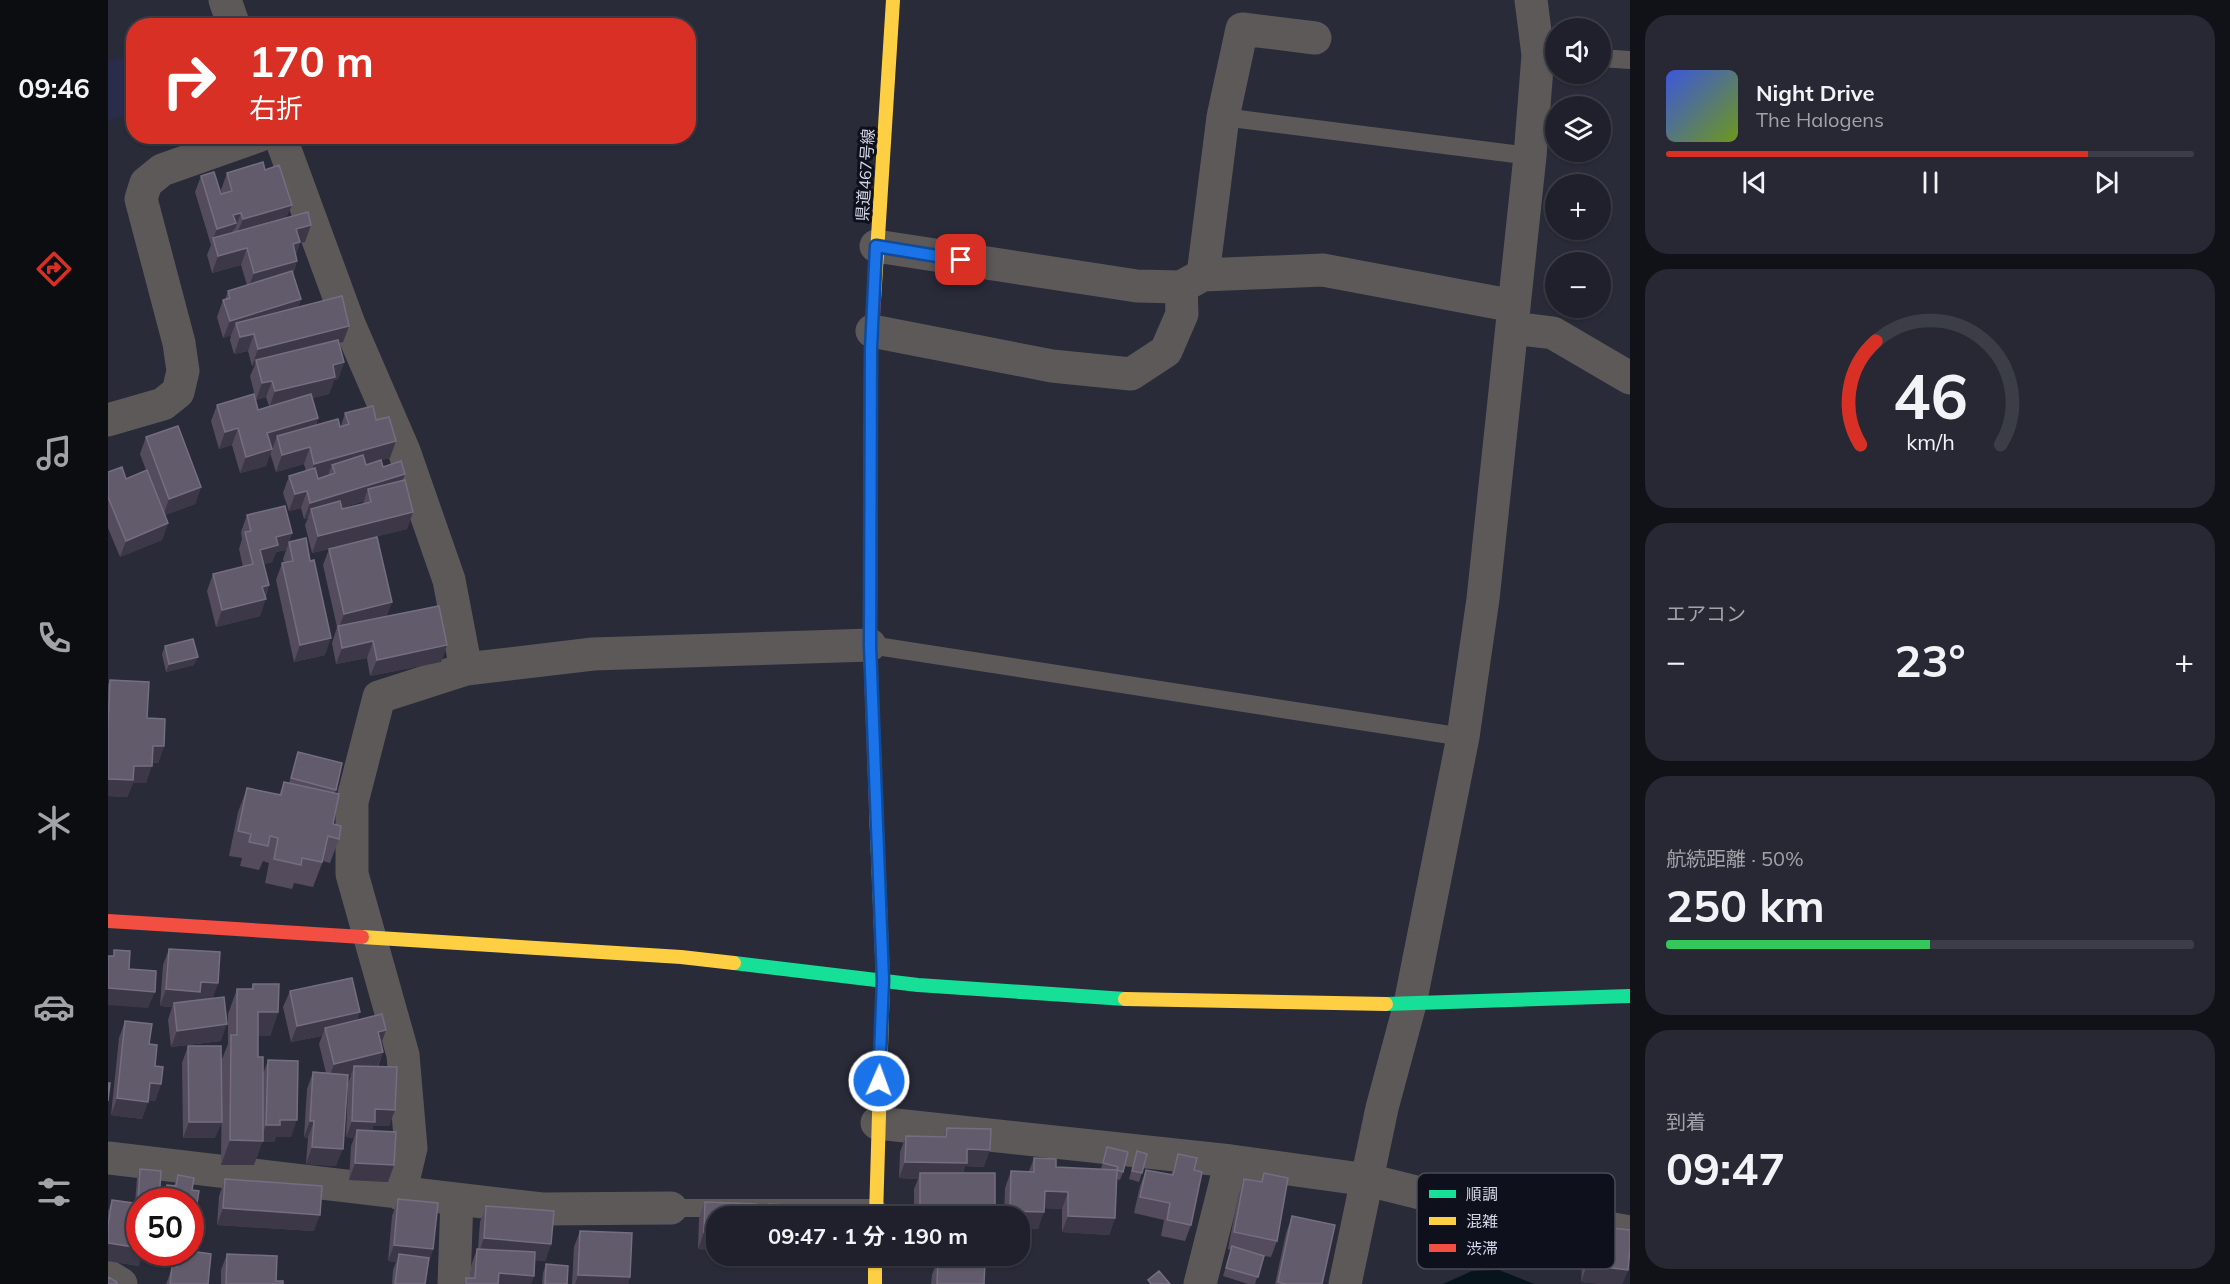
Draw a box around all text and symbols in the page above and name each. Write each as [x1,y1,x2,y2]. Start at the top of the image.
map controls [1545,18,1611,318]
button: sound [1545,18,1611,84]
text: 170 m [249,35,374,88]
icon: right [150,42,228,120]
text: 09:46 [18,71,90,105]
text: Night Drive [1756,79,1875,107]
text: 右折 [249,91,303,125]
button: layers [1545,96,1611,162]
text: The Halogens [1756,107,1884,132]
street label: 県道467号線 [852,128,878,222]
icon: previous [1738,166,1771,199]
icon: pause [1914,166,1947,199]
icon: next [2090,166,2123,199]
button: + [1545,174,1611,240]
pin [935,234,986,285]
icon: arrive [944,243,977,276]
icon: directions [33,248,75,290]
button: − [1545,252,1611,318]
text: 46 [1893,356,1967,435]
text: km/h [1906,429,1954,456]
icon: music [33,432,75,474]
text: エアコン [1666,601,1746,626]
icon: phone [33,617,75,659]
text: 23° [1894,632,1966,688]
text: − [1666,640,1686,681]
text: + [2174,640,2194,681]
icon: climate [33,802,75,844]
text: 航続距離 · 50% [1666,846,1804,871]
text: 250 km [1666,877,1825,933]
icon: car [33,986,75,1028]
position arrow [847,1049,911,1113]
text: 到着 [1666,1109,1706,1134]
text: 09:47 [1666,1140,1785,1196]
icon: filters [33,1171,75,1213]
legend [1417,1173,1615,1269]
text: 順調 [1466,1184,1498,1204]
speed limit sign: 50 [126,1188,204,1266]
text: 混雑 [1466,1211,1498,1231]
text: 09:47 · 1 分 · 190 m [768,1222,968,1250]
text: 渋滞 [1466,1238,1498,1258]

